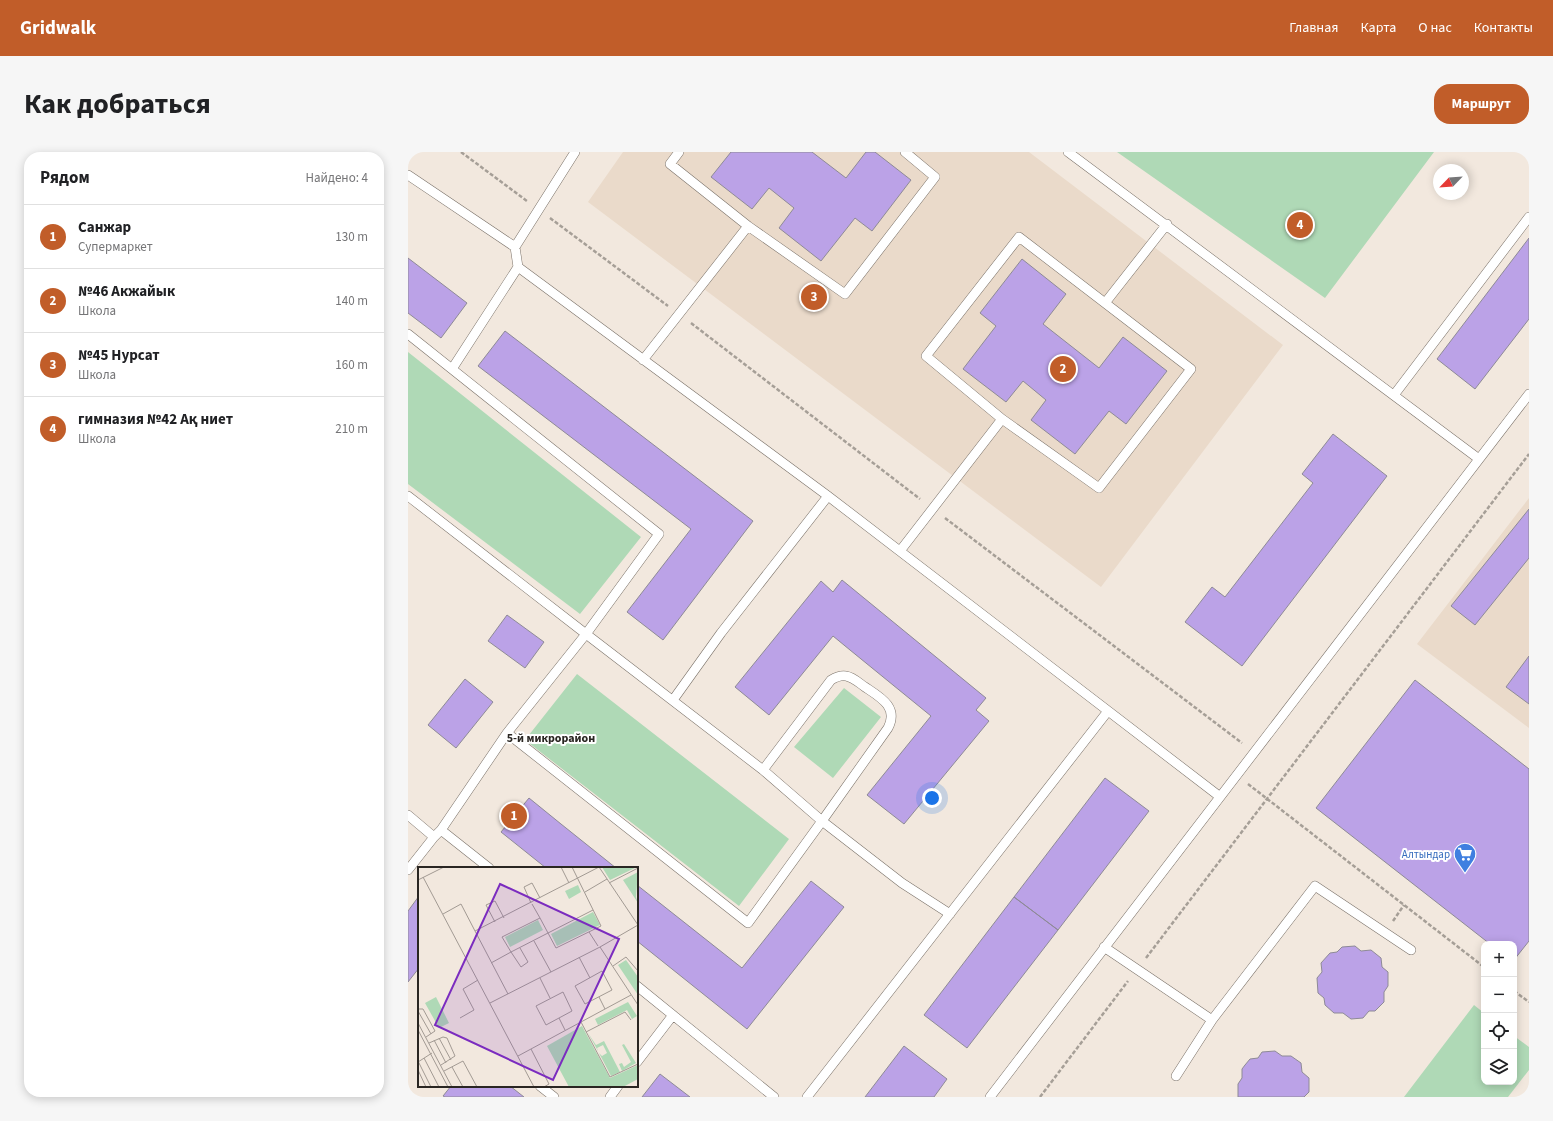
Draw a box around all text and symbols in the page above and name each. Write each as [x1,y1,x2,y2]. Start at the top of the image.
text: Gridwalk [20,15,96,42]
text: Главная [1289,18,1338,38]
text: Карта [1360,18,1396,38]
text: О нас [1418,18,1452,38]
text: Контакты [1474,18,1533,38]
text: Как добраться [24,84,211,124]
button: Маршрут [1434,84,1529,124]
north arrow [1433,164,1469,200]
text: Рядом [40,166,90,190]
text: Найдено: 4 [306,169,368,187]
pin: 4 [1287,210,1313,240]
text: Санжар [78,217,131,238]
text: 1 [50,228,56,246]
text: 130 m [335,228,368,246]
text: Супермаркет [78,238,153,256]
text: №46 Акжайык [78,281,175,302]
pin: 3 [801,282,827,312]
text: 2 [50,292,56,310]
text: 140 m [335,292,368,310]
text: Школа [78,302,116,320]
text: №45 Нурсат [78,345,160,366]
pin: 2 [1050,354,1076,384]
text: 3 [50,356,56,374]
text: 160 m [335,356,368,374]
text: Школа [78,366,116,384]
text: гимназия №42 Ақ ниет [78,409,233,430]
text: 4 [50,420,56,438]
text: 210 m [335,420,368,438]
text: Школа [78,430,116,448]
district label: 5-й микрорайон [507,730,595,747]
your location [922,788,942,808]
pin: 1 [501,801,527,831]
supermarket icon: Алтындар [1452,841,1478,874]
place label: Алтындар [1402,847,1450,862]
inset map [418,867,638,1087]
map controls [1481,941,1517,1085]
button: + [1481,941,1517,977]
button: − [1481,977,1517,1013]
button: locate [1481,1013,1517,1049]
button: layers [1481,1049,1517,1085]

